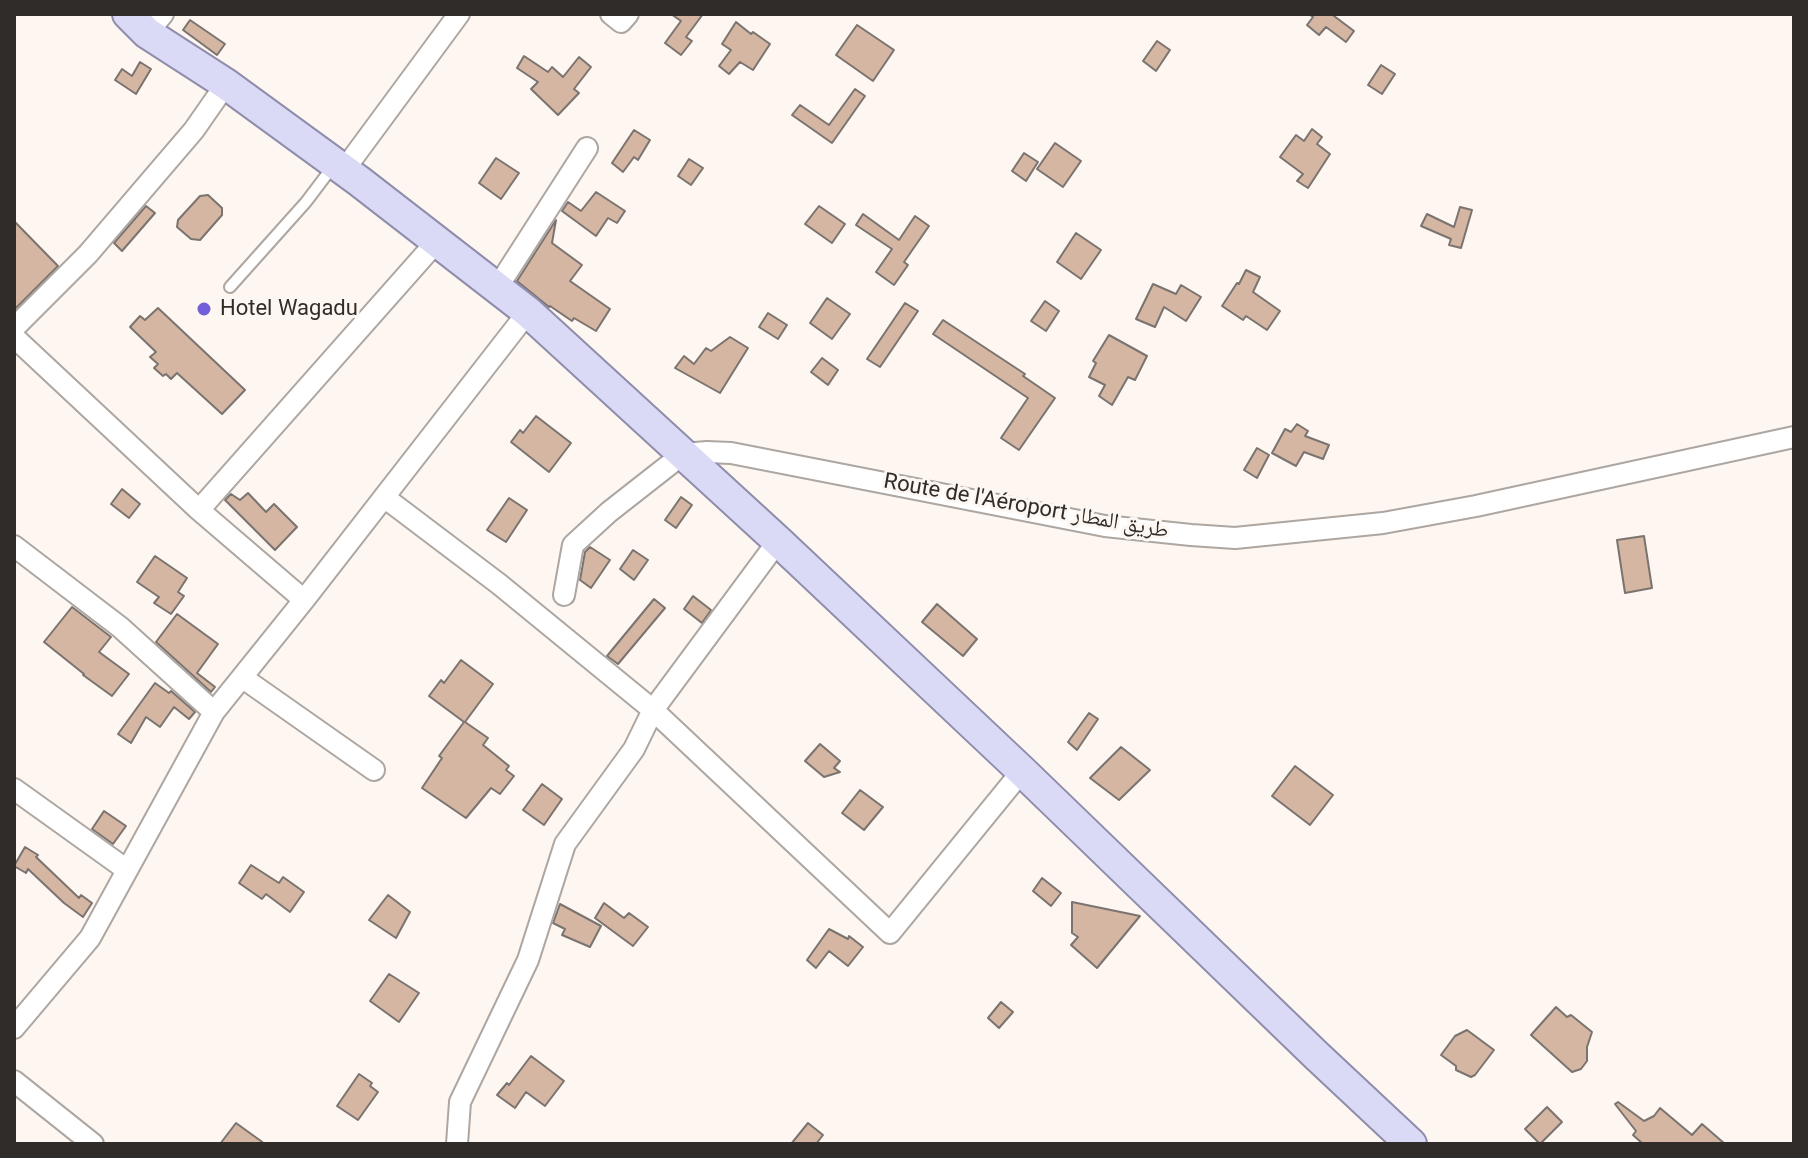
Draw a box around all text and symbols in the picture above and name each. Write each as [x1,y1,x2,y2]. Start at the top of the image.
place label: Hotel Wagadu [220,296,358,322]
marker: Hotel Wagadu [195,300,213,318]
street label: Route de l'Aéroport طريق المطار [882,469,1170,545]

